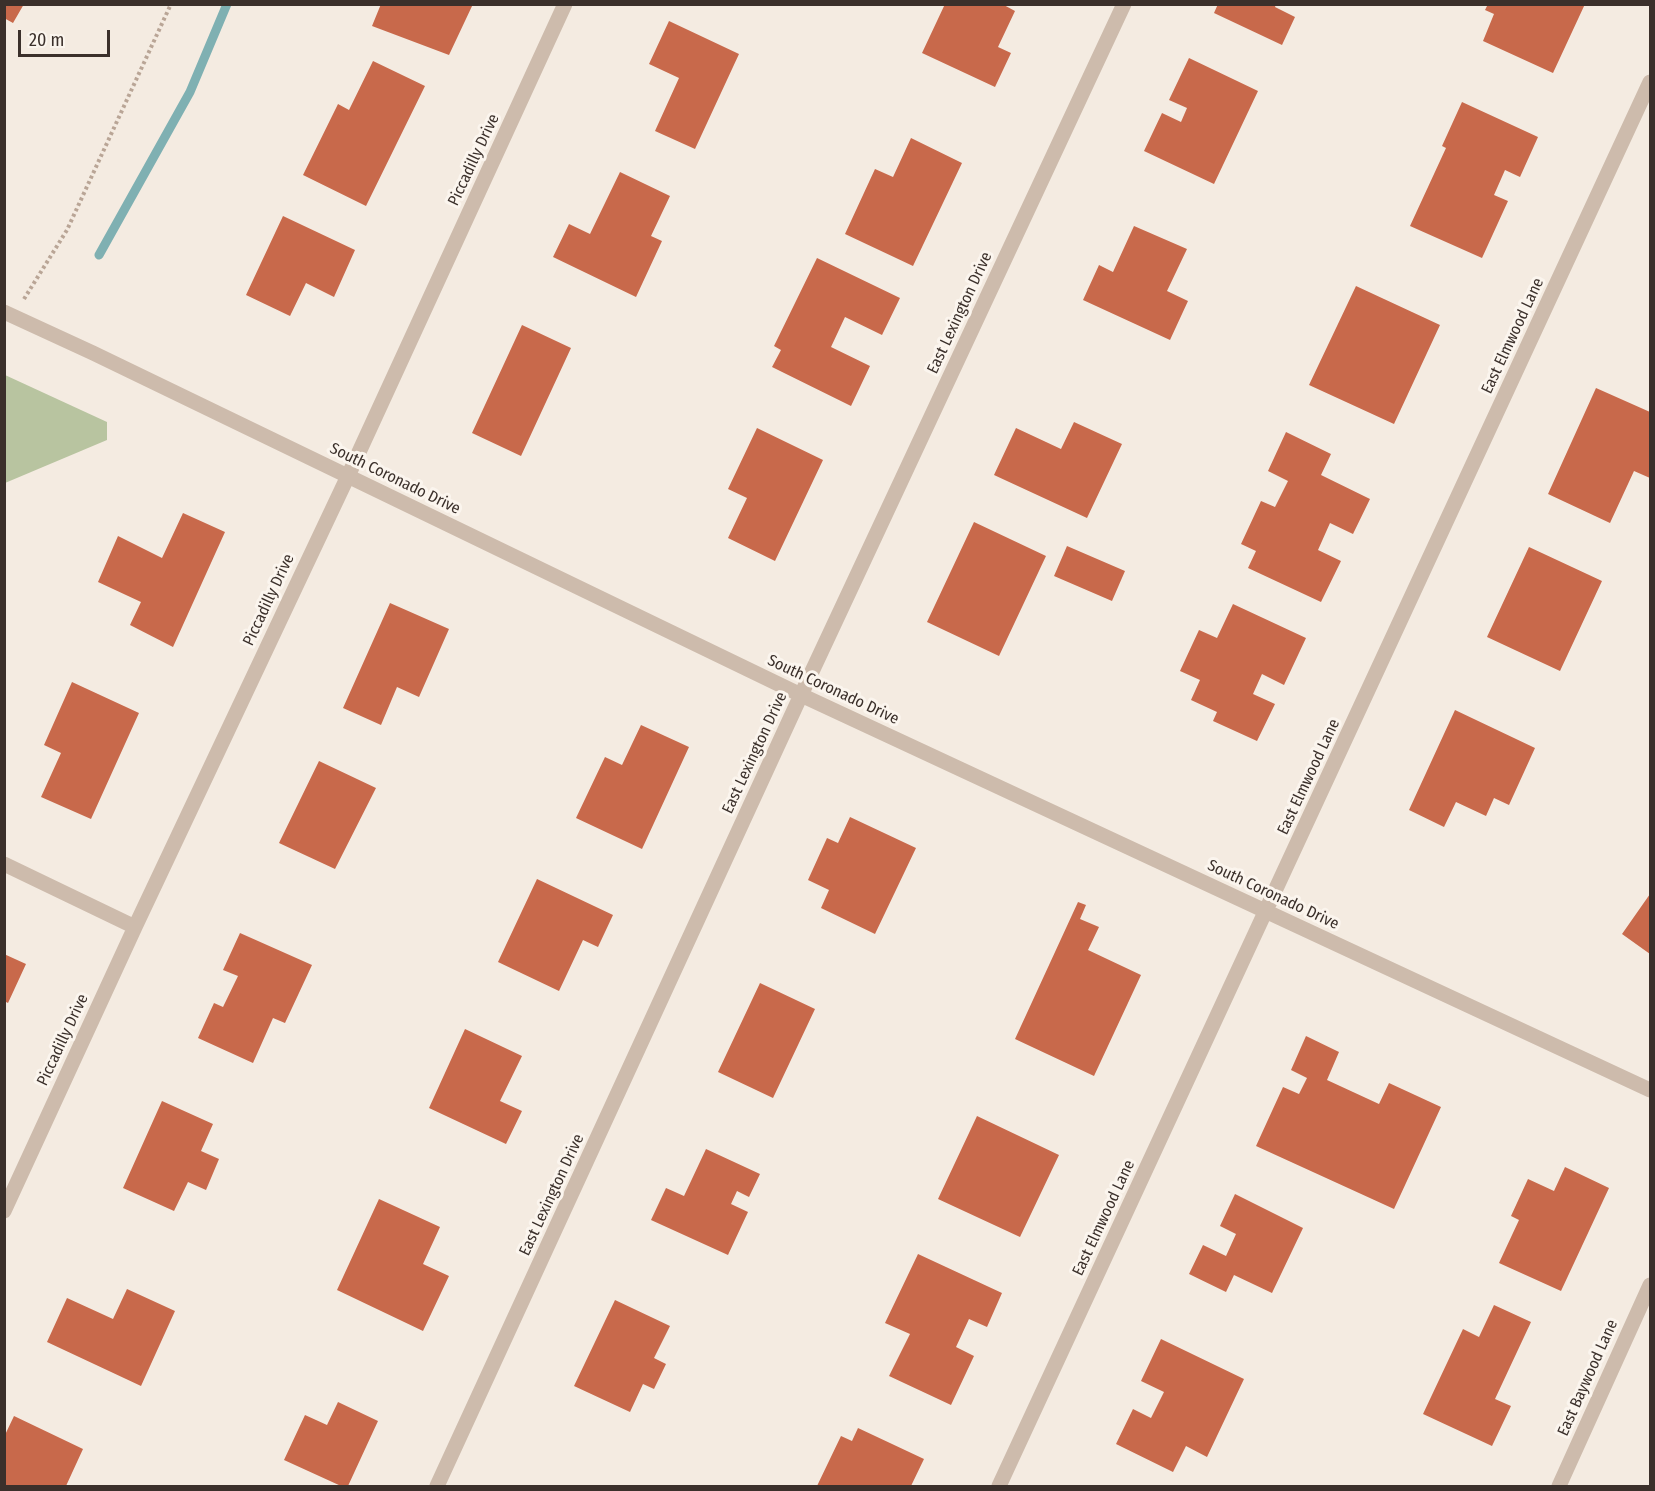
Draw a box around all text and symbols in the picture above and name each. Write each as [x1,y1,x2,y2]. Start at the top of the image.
scale bar [21,18,112,56]
text: 20 m [29,29,64,51]
street label: Piccadilly Drive [444,111,504,209]
street label: East Lexington Drive [923,249,997,377]
street label: East Elmwood Lane [1478,275,1548,397]
street label: South Coronado Drive [327,439,463,519]
street label: Piccadilly Drive [239,551,299,649]
street label: South Coronado Drive [764,651,902,729]
street label: East Lexington Drive [718,689,792,817]
street label: East Elmwood Lane [1274,716,1344,838]
street label: South Coronado Drive [1204,856,1342,934]
street label: Piccadilly Drive [33,991,93,1089]
street label: East Lexington Drive [515,1131,589,1259]
street label: East Elmwood Lane [1069,1157,1139,1279]
street label: East Baywood Lane [1554,1317,1622,1439]

